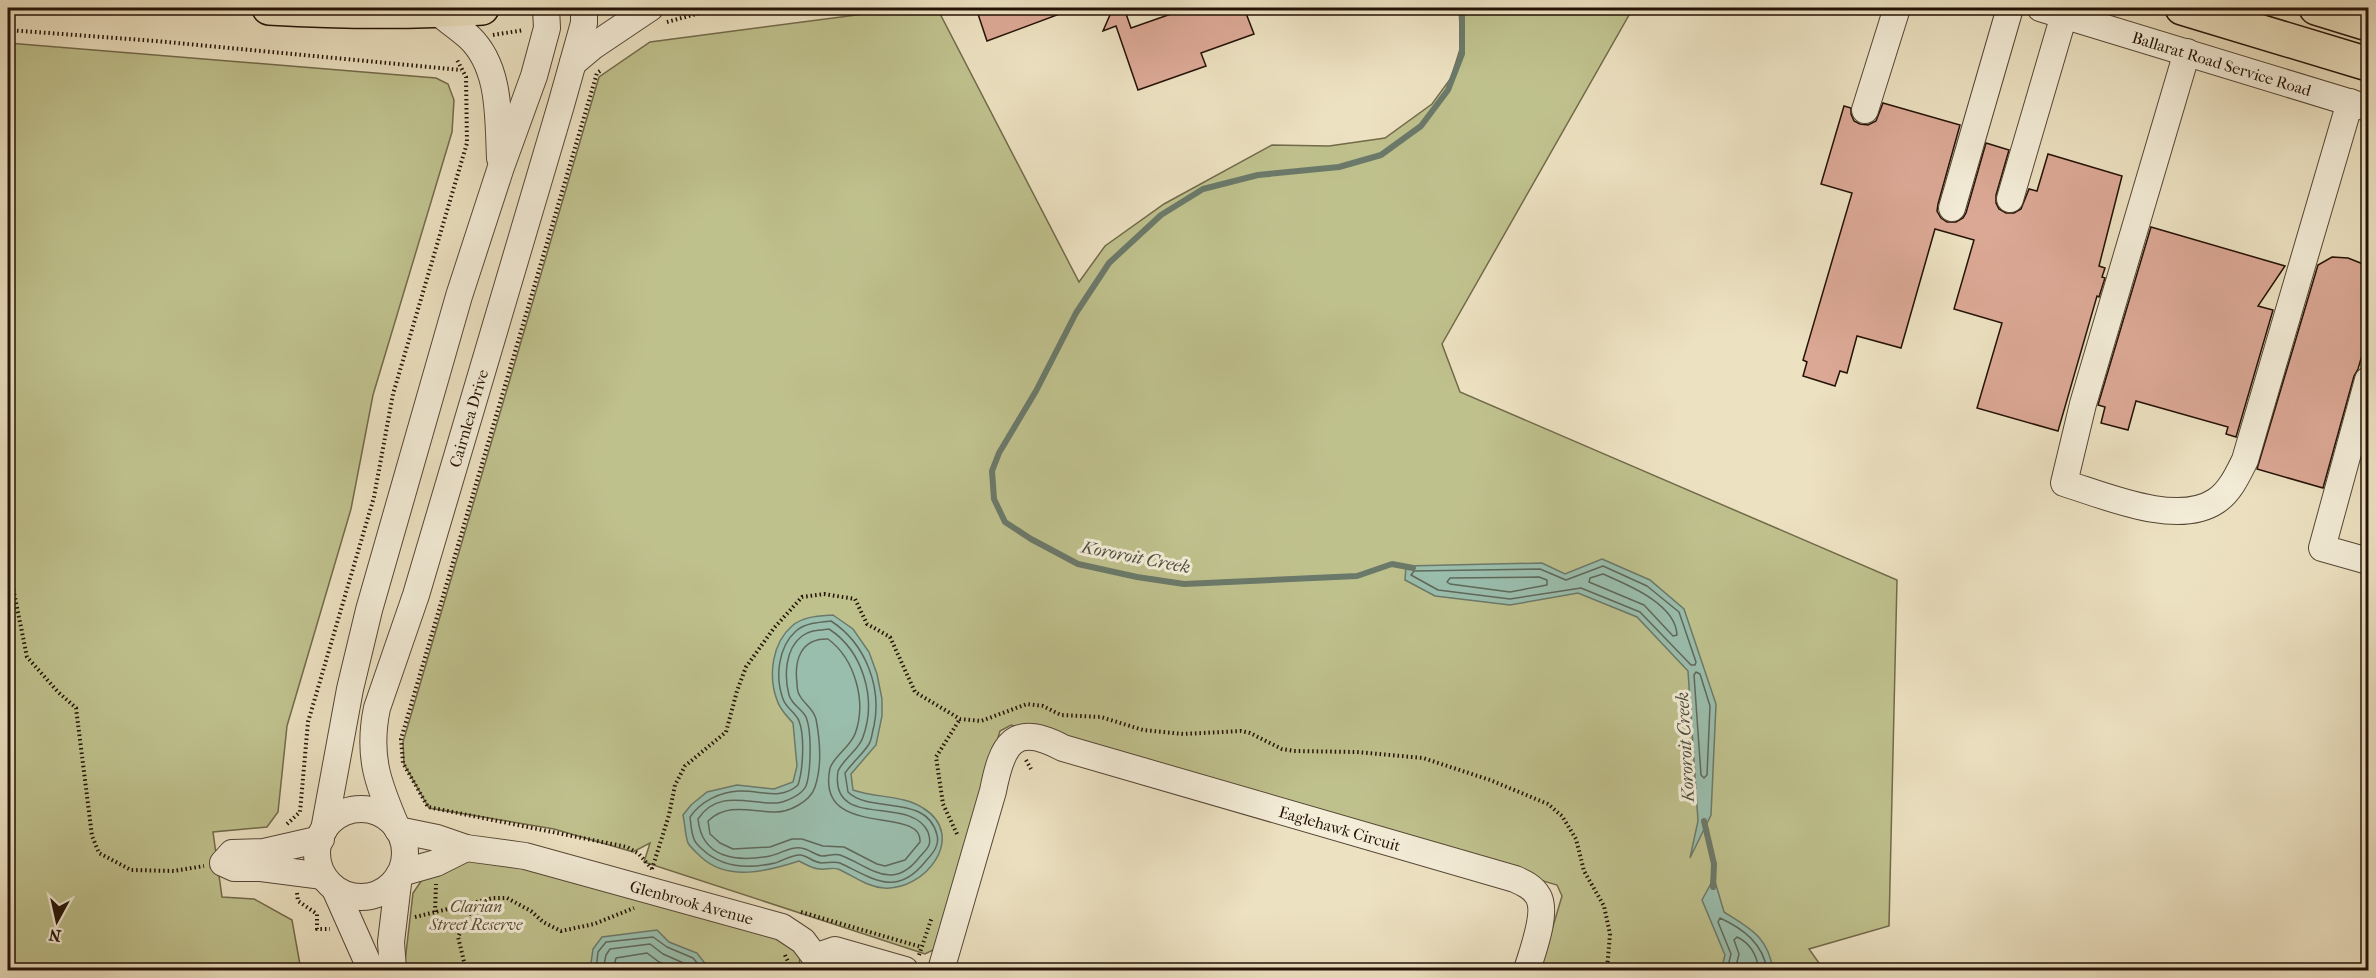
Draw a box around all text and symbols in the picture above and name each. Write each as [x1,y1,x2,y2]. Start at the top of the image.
street label: Ballarat Road Service Road [2130,28,2314,100]
street label: Cairnlea Drive [445,367,492,470]
water label: Kororoit Creek [1078,536,1192,578]
water label: Kororoit Creek [1672,691,1699,805]
street label: Eaglehawk Circuit [1277,802,1403,855]
street label: Glenbrook Avenue [628,876,756,929]
north arrow [27,891,87,951]
park label: Clarian Street Reserve [429,897,523,934]
text: N [47,925,62,946]

